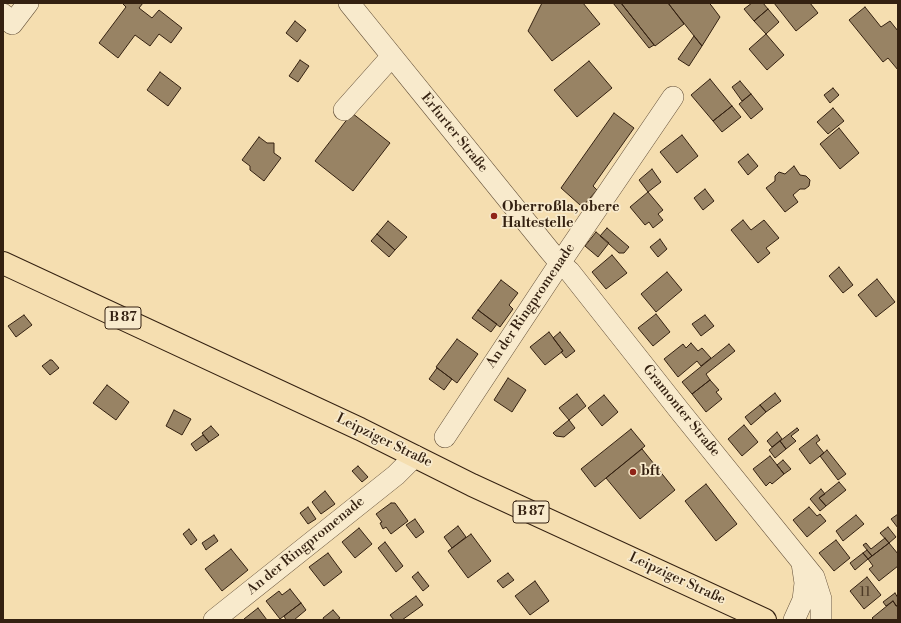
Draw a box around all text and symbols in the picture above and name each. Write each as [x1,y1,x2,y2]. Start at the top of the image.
street label: Erfurter Straße [417,90,491,176]
place label: Oberroßla, obere Haltestelle [502,200,620,232]
marker: Oberroßla, obere Haltestelle [489,211,499,221]
street label: An der Ringpromenade [483,241,579,371]
road number: B 87 [105,307,141,329]
street label: Gramonter Straße [639,362,723,460]
street label: Leipziger Straße [333,411,435,471]
place label: bft [641,464,660,480]
marker: bft [628,467,638,477]
street label: An der Ringpromenade [244,493,368,599]
road number: B 87 [513,501,549,523]
street label: Leipziger Straße [626,549,728,609]
house number: 11 [860,586,870,600]

